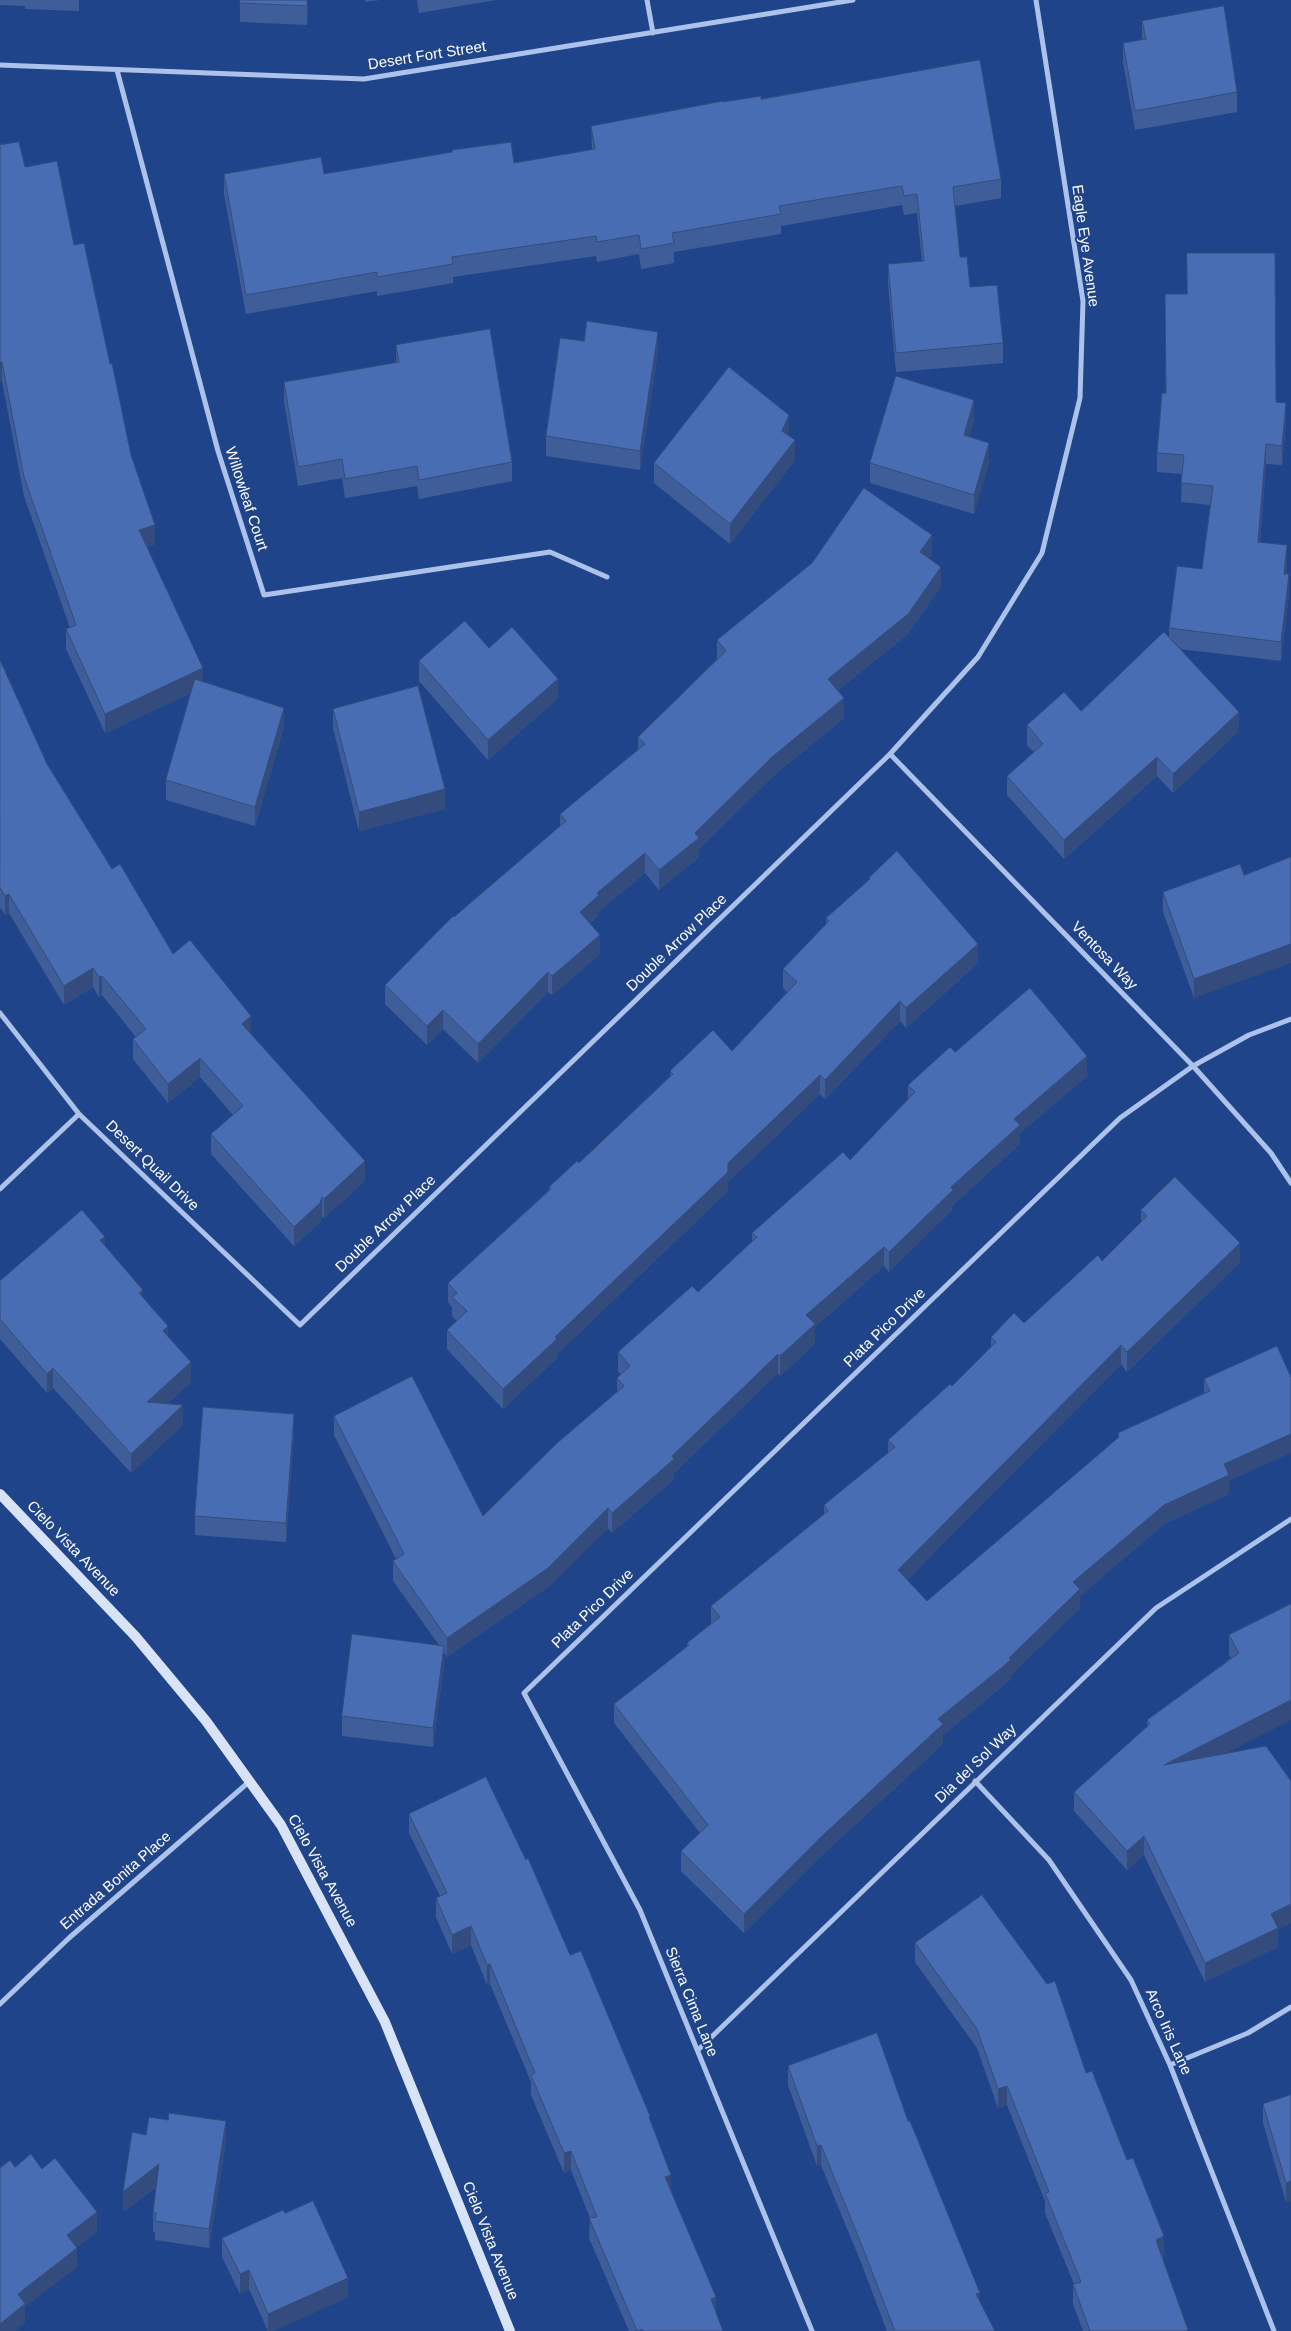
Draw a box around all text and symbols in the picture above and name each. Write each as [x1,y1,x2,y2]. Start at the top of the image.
street label: Desert Fort Street [367,38,487,74]
street label: Eagle Eye Avenue [1068,184,1102,308]
street label: Willowleaf Court [221,445,271,553]
street label: Double Arrow Place [623,890,731,996]
street label: Ventosa Way [1067,918,1141,994]
street label: Desert Quail Drive [102,1117,202,1215]
street label: Double Arrow Place [332,1171,440,1277]
street label: Plata Pico Drive [840,1284,930,1372]
street label: Cielo Vista Avenue [23,1497,123,1601]
street label: Plata Pico Drive [548,1565,638,1653]
street label: Dia del Sol Way [932,1721,1020,1807]
street label: Cielo Vista Avenue [284,1811,360,1931]
street label: Entrada Bonita Place [57,1828,175,1934]
street label: Sierra Cima Lane [661,1945,721,2059]
street label: Arco Iris Lane [1141,1986,1195,2078]
street label: Cielo Vista Avenue [458,2179,522,2303]

